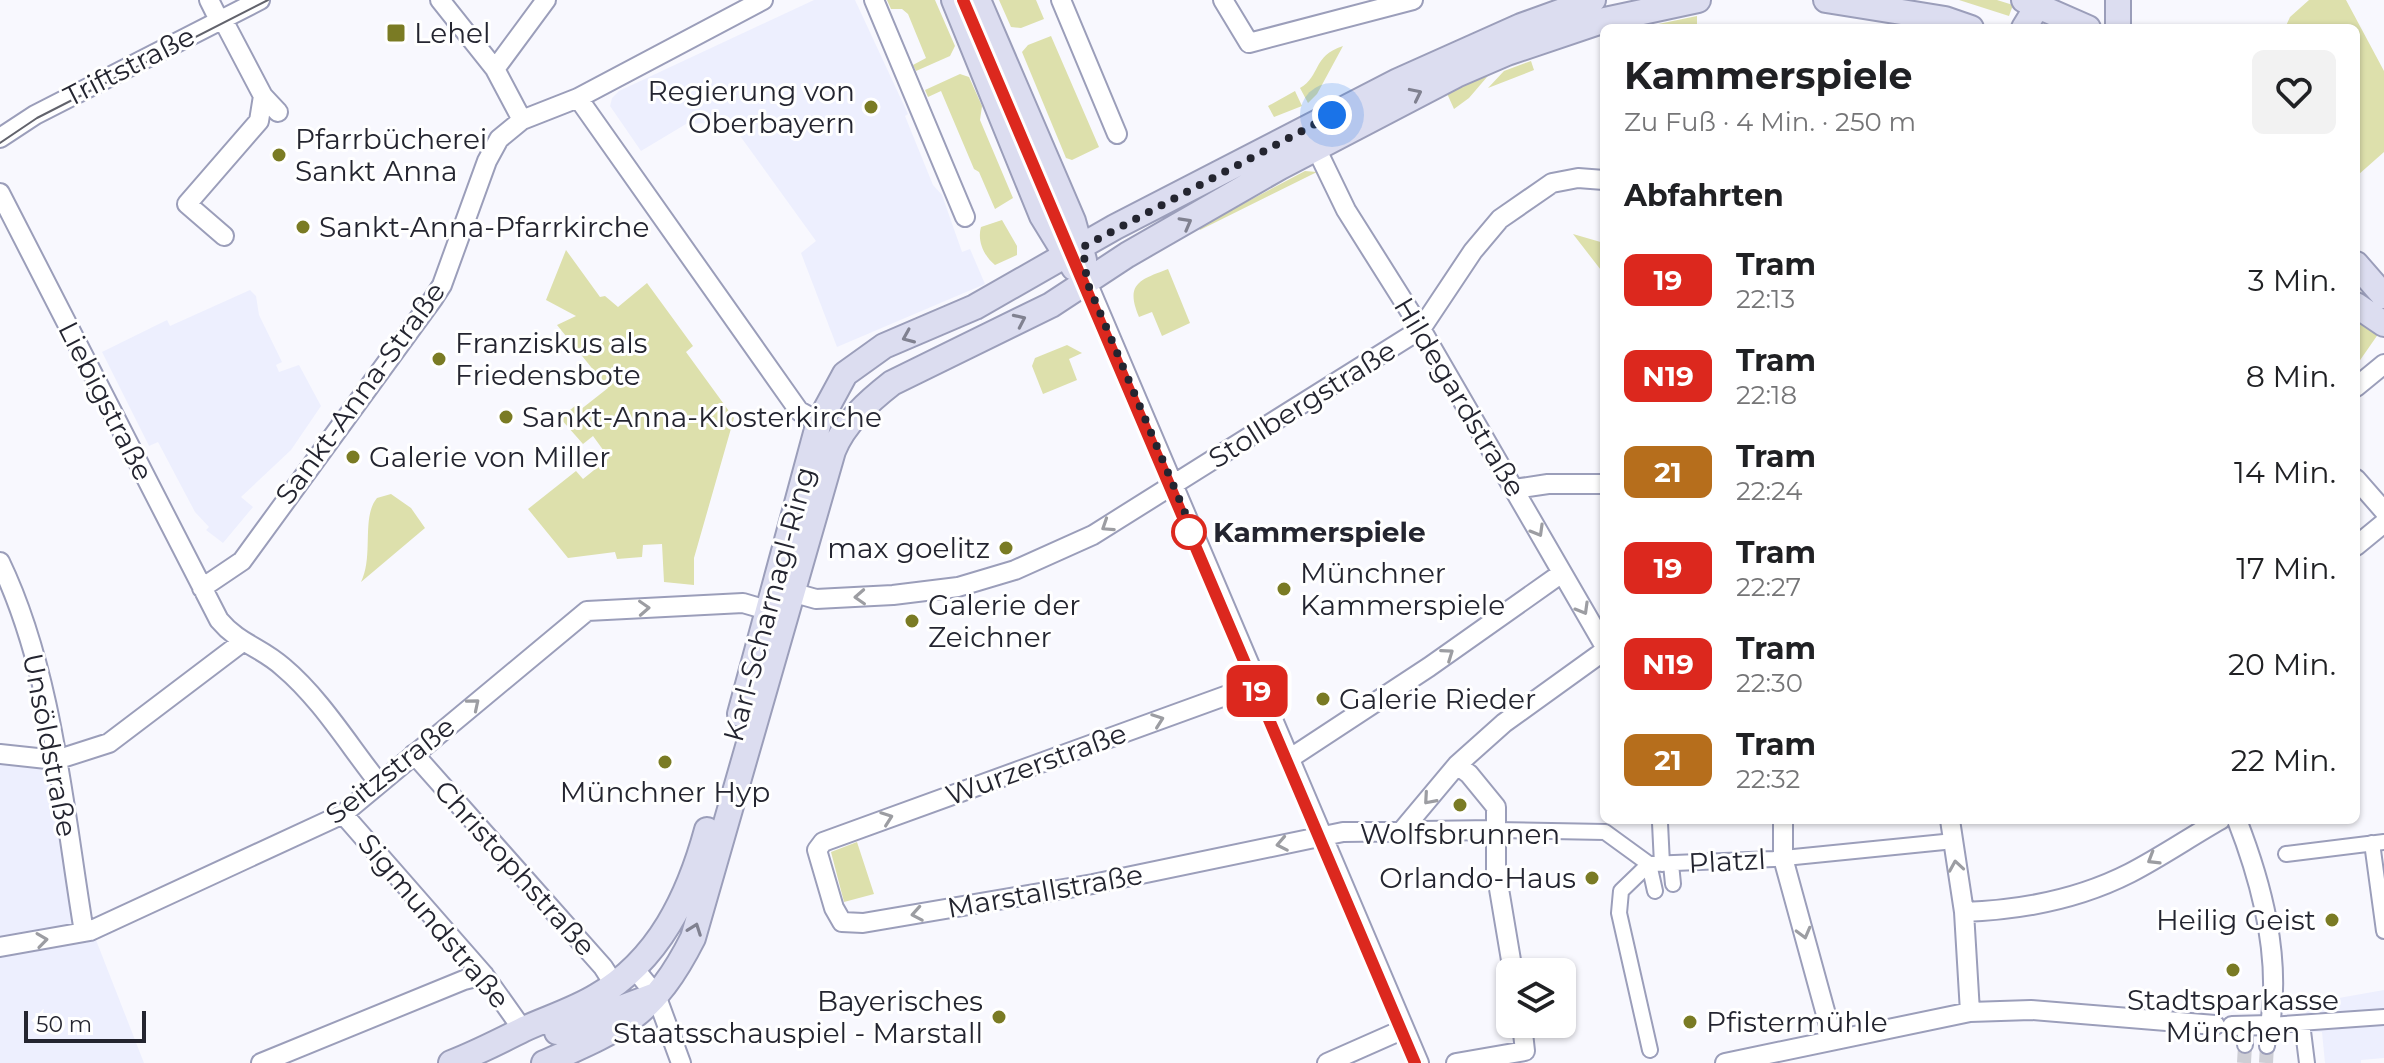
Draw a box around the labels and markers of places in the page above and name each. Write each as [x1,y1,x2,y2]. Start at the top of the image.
place label: Lehel [414,16,491,50]
marker: Lehel [385,22,407,44]
place label: Regierung von Oberbayern [647,74,855,140]
marker: Regierung von Oberbayern [862,98,880,116]
place label: Pfarrbücherei Sankt Anna [295,122,487,188]
marker: Pfarrbücherei Sankt Anna [270,146,288,164]
place label: Sankt-Anna-Pfarrkirche [319,210,649,244]
marker: Sankt-Anna-Pfarrkirche [294,218,312,236]
place label: Franziskus als Friedensbote [455,326,647,392]
marker: Franziskus als Friedensbote [430,350,448,368]
place label: Sankt-Anna-Klosterkirche [522,400,882,434]
marker: Sankt-Anna-Klosterkirche [497,408,515,426]
place label: Galerie von Miller [369,440,610,474]
marker: Galerie von Miller [344,448,362,466]
marker: Kammerspiele [1172,515,1206,549]
place label: Kammerspiele [1213,515,1426,549]
place label: max goelitz [827,531,990,565]
marker: max goelitz [997,539,1015,557]
place label: Münchner Kammerspiele [1300,556,1505,622]
marker: Münchner Kammerspiele [1275,580,1293,598]
place label: Galerie der Zeichner [928,588,1081,654]
marker: Galerie der Zeichner [903,612,921,630]
place label: Galerie Rieder [1339,682,1536,716]
marker: Galerie Rieder [1314,690,1332,708]
marker: Münchner Hyp [656,753,674,771]
place label: Münchner Hyp [560,775,770,809]
marker: Wolfsbrunnen [1451,796,1469,814]
place label: Wolfsbrunnen [1360,817,1560,851]
place label: Orlando-Haus [1379,861,1576,895]
marker: Orlando-Haus [1583,869,1601,887]
place label: Heilig Geist [2156,903,2316,937]
marker: Heilig Geist [2323,911,2341,929]
marker: Stadtsparkasse München [2224,961,2242,979]
place label: Stadtsparkasse München [2127,983,2339,1049]
place label: Bayerisches Staatsschauspiel - Marstall [613,984,983,1050]
place label: Pfistermühle [1706,1005,1888,1039]
marker: Bayerisches Staatsschauspiel - Marstall [990,1008,1008,1026]
marker: Pfistermühle [1681,1013,1699,1031]

